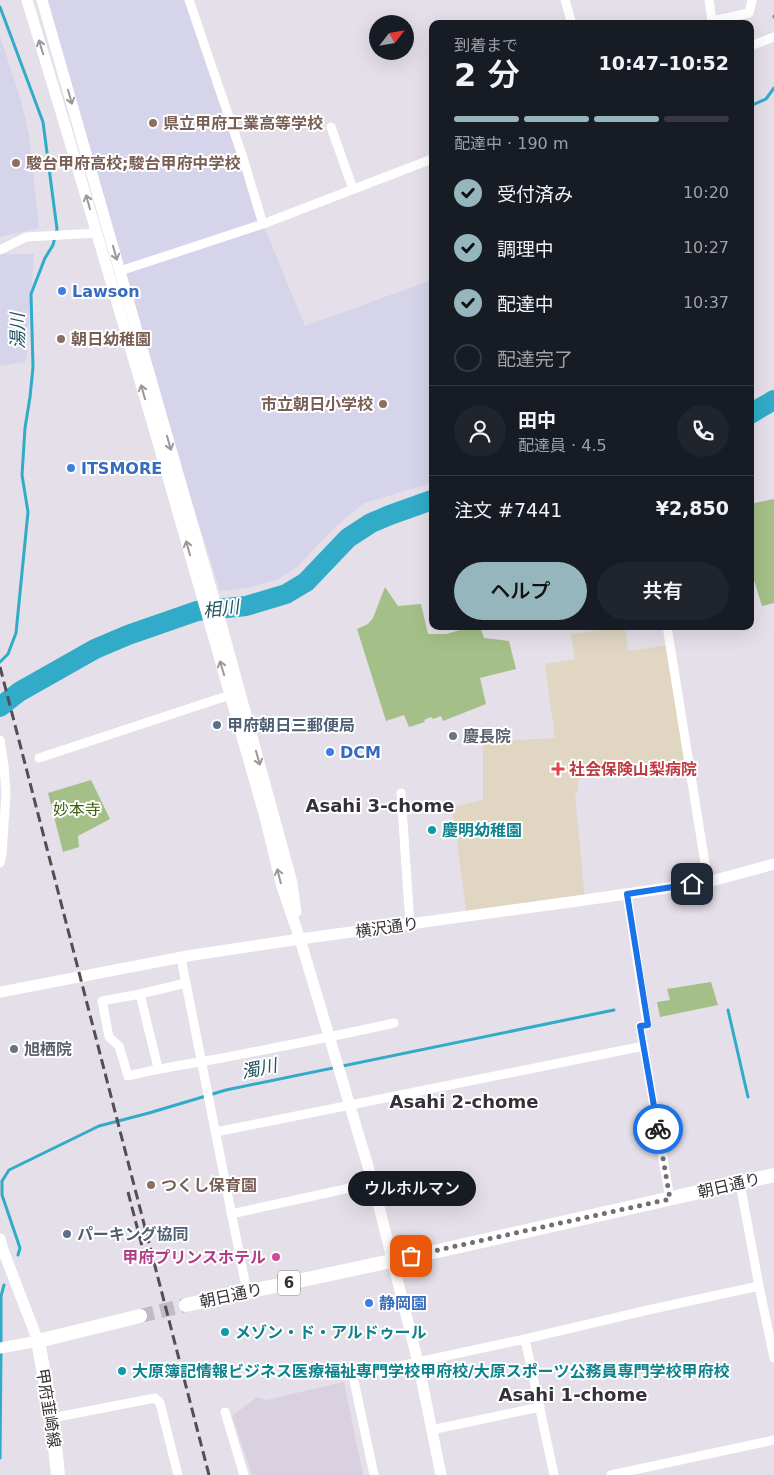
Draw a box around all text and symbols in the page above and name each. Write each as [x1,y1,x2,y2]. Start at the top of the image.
north arrow [369,15,414,60]
map controls [369,15,414,60]
text: 到着まで [454,36,518,55]
one-way arrow [36,39,46,55]
text: 10:47–10:52 [599,52,729,74]
text: 2 分 [454,56,519,94]
one-way arrow [66,89,75,105]
place label: 県立甲府工業高等学校 [163,114,323,133]
marker: 県立甲府工業高等学校 [147,117,159,129]
text: 配達中 · 190 m [454,134,568,153]
place label: 駿台甲府高校;駿台甲府中学校 [26,154,240,173]
marker: 駿台甲府高校;駿台甲府中学校 [10,157,22,169]
icon: check [454,179,482,207]
text: 受付済み [497,183,573,205]
text: 10:20 [683,183,729,202]
one-way arrow [82,195,92,211]
icon: check [454,234,482,262]
text: 調理中 [497,238,554,260]
text: 10:27 [683,238,729,257]
one-way arrow [111,245,121,261]
place label: Lawson [72,282,140,301]
marker: Lawson [56,285,68,297]
icon: check [454,289,482,317]
text: 配達中 [497,293,554,315]
text: 10:37 [683,293,729,312]
water label: 湯川 [7,311,28,349]
place label: 朝日幼稚園 [71,330,151,349]
marker: 朝日幼稚園 [55,333,67,345]
text: 配達完了 [497,348,573,370]
one-way arrow [138,384,148,400]
place label: 市立朝日小学校 [261,395,373,414]
marker: 市立朝日小学校 [377,398,389,410]
button: person [454,405,506,457]
button: phone [677,405,729,457]
text: 田中 [518,409,556,431]
one-way arrow [165,435,175,451]
text: 配達員 · 4.5 [518,436,607,455]
place label: ITSMORE [81,459,162,478]
marker: ITSMORE [65,462,77,474]
text: ¥2,850 [656,497,729,519]
text: 注文 #7441 [454,499,562,521]
one-way arrow [183,540,192,556]
button: ヘルプ [454,562,587,620]
button: 共有 [597,562,729,620]
water label: 相川 [202,596,242,621]
one-way arrow [217,661,227,677]
place label: 甲府朝日三郵便局 [227,716,355,735]
marker: 甲府朝日三郵便局 [211,719,223,731]
place label: 慶長院 [463,727,511,746]
marker: 慶長院 [447,730,459,742]
place label: DCM [340,743,381,762]
marker: DCM [324,746,336,758]
one-way arrow [254,749,263,765]
place label: 社会保険山梨病院 [569,760,697,779]
marker: 社会保険山梨病院 [551,762,565,776]
district label: Asahi 3-chome [306,795,454,816]
park label: 妙本寺 [53,800,101,819]
place label: 慶明幼稚園 [442,821,522,840]
marker: 慶明幼稚園 [426,824,438,836]
pin [671,863,713,905]
one-way arrow [274,868,283,884]
icon: home [678,870,706,898]
street label: 横沢通り [354,914,420,941]
place label: 旭栖院 [24,1040,72,1059]
marker: 旭栖院 [8,1043,20,1055]
water label: 濁川 [239,1054,281,1083]
district label: Asahi 2-chome [390,1091,538,1112]
courier [633,1104,683,1154]
icon: bike [644,1115,672,1143]
street label: 朝日通り [696,1169,762,1202]
callout: ウルホルマン [347,1171,475,1206]
place label: つくし保育園 [161,1176,257,1195]
marker: つくし保育園 [145,1179,157,1191]
text: ウルホルマン [364,1179,460,1198]
place label: パーキング協同 [77,1225,189,1244]
marker: パーキング協同 [61,1228,73,1240]
pin [390,1235,432,1277]
icon: bag [397,1242,425,1270]
place label: 甲府プリンスホテル [122,1248,266,1267]
marker: 甲府プリンスホテル [270,1251,282,1263]
road number: 6 [278,1270,300,1296]
street label: 朝日通り [198,1280,264,1311]
place label: 静岡園 [379,1294,427,1313]
marker: 静岡園 [363,1297,375,1309]
place label: メゾン・ド・アルドゥール [235,1323,427,1342]
marker: メゾン・ド・アルドゥール [219,1326,231,1338]
place label: 大原簿記情報ビジネス医療福祉専門学校甲府校/大原スポーツ公務員専門学校甲府校 [132,1362,730,1381]
marker: 大原簿記情報ビジネス医療福祉専門学校甲府校/大原スポーツ公務員専門学校甲府校 [116,1365,128,1377]
street label: 甲府韮崎線 [33,1367,64,1449]
district label: Asahi 1-chome [499,1384,647,1405]

